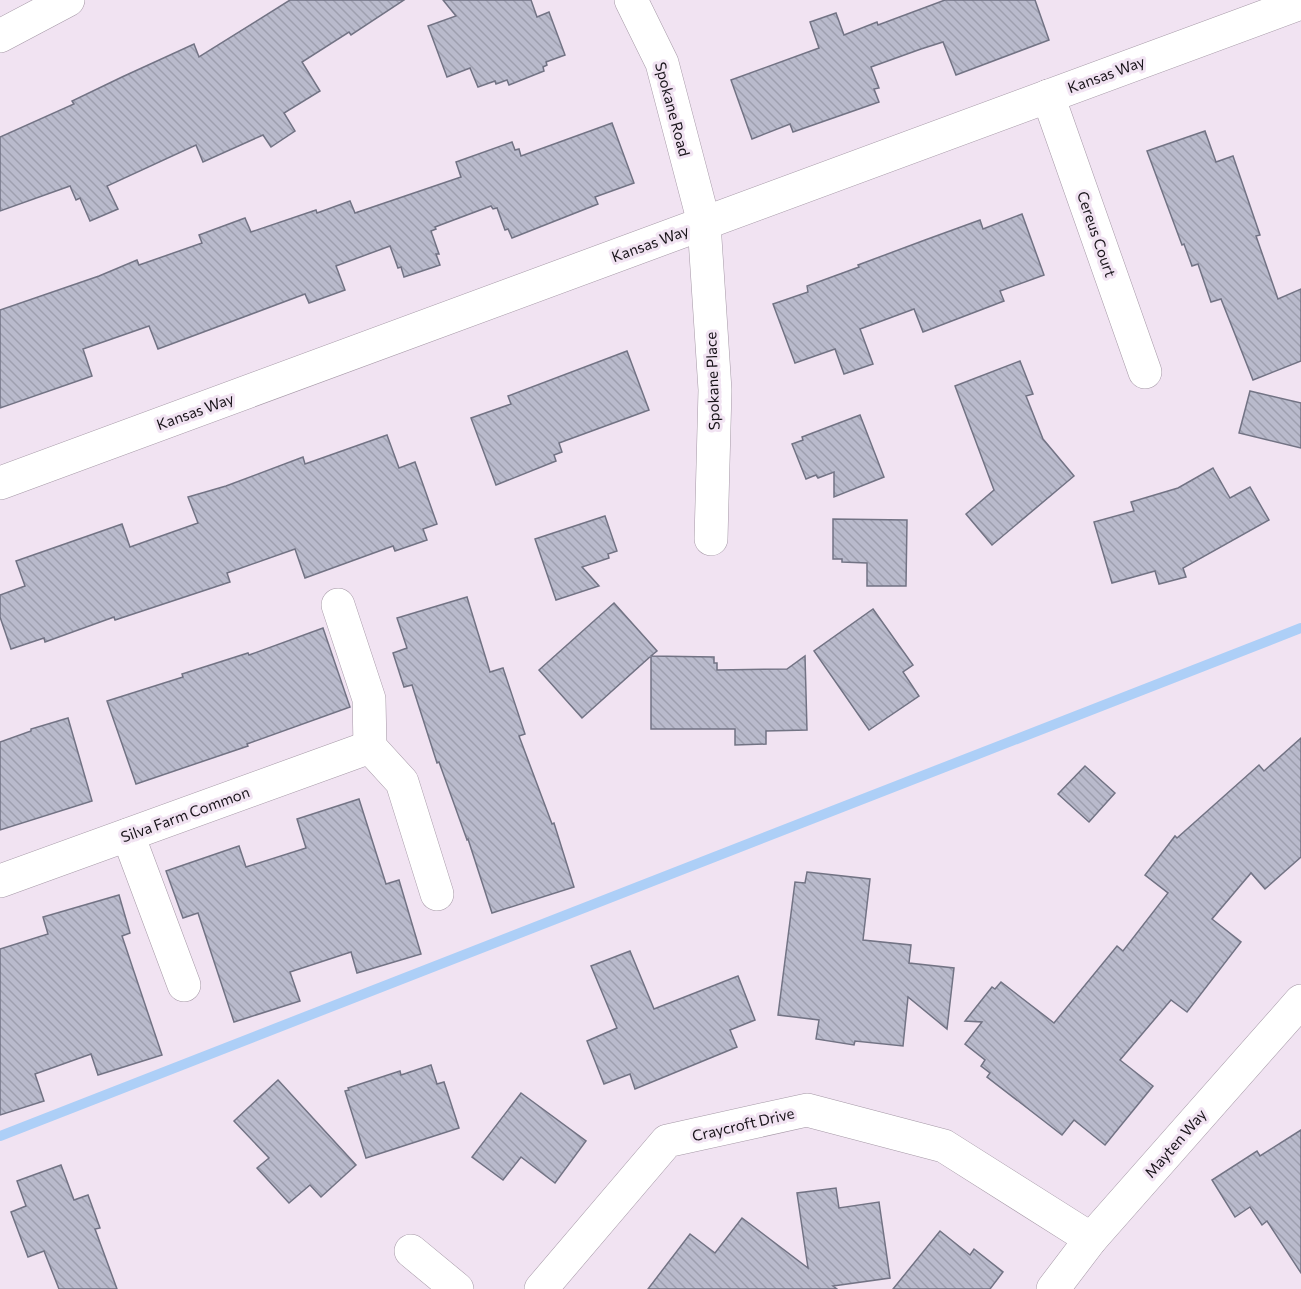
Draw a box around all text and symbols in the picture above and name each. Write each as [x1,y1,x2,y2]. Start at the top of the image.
street label: Kansas Way [1065,52,1147,96]
street label: Spokane Road [652,60,694,158]
street label: Cereus Court [1074,189,1120,279]
street label: Kansas Way [609,221,691,265]
street label: Spokane Place [701,331,723,430]
street label: Kansas Way [154,389,236,433]
street label: Silva Farm Common [118,782,252,846]
street label: Craycroft Drive [690,1103,796,1145]
street label: Mayten Way [1140,1105,1210,1181]

